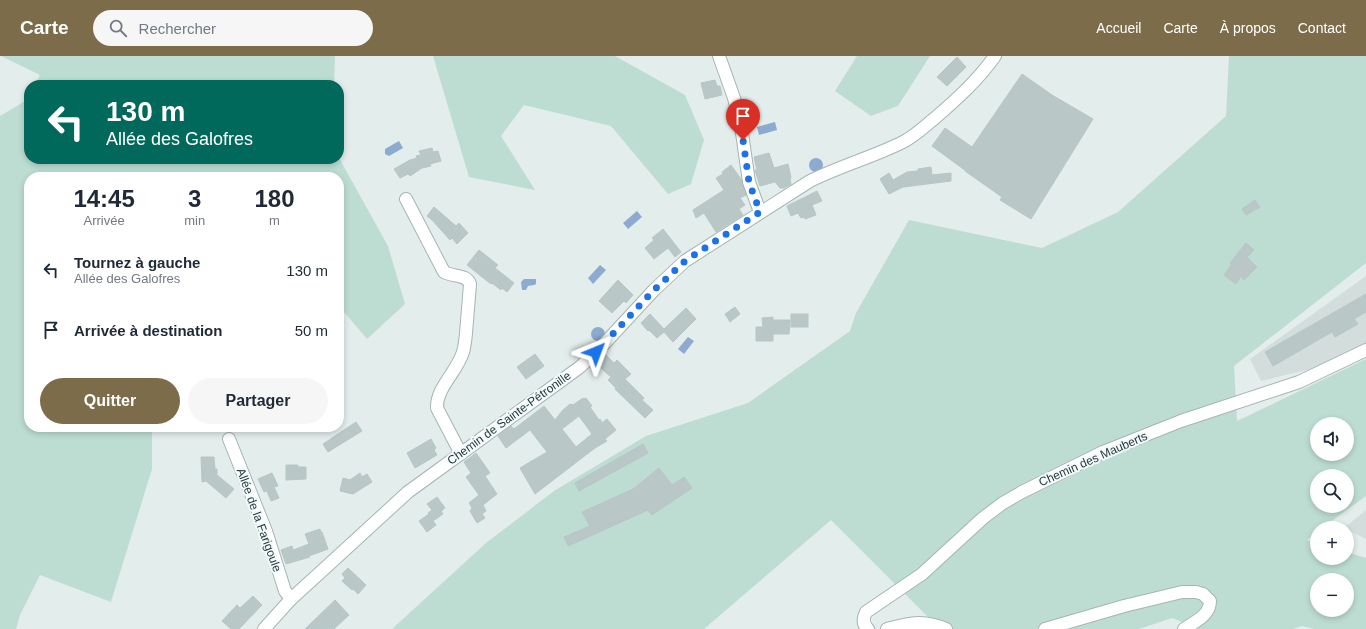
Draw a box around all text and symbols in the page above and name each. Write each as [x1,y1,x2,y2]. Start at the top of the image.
search box [93,10,373,46]
text: Carte [20,17,69,38]
icon: search [107,17,129,39]
text: Rechercher [139,20,216,37]
text: Accueil [1096,20,1141,36]
text: Carte [1163,20,1198,36]
text: À propos [1220,20,1276,36]
text: Contact [1298,20,1346,36]
icon: left [40,96,92,148]
text: 130 m [106,96,185,127]
pin [726,99,760,140]
icon: arrive [732,105,754,127]
text: Allée des Galofres [106,129,253,149]
text: 14:45 [73,185,135,212]
text: 3 [188,185,201,212]
text: 180 [255,185,295,212]
text: Arrivée [83,213,125,228]
text: min [184,213,205,228]
text: m [269,213,280,228]
text: Tournez à gauche [74,254,200,271]
icon: left [40,259,62,281]
text: 130 m [286,262,328,279]
text: Allée des Galofres [74,271,180,286]
icon: arrive [40,319,62,341]
text: Arrivée à destination [74,322,222,339]
text: 50 m [295,322,328,339]
position arrow [575,331,617,373]
street label: Chemin de Sainte-Pétronille [444,368,574,468]
button: Quitter [40,378,180,424]
button: Partager [188,378,328,424]
map controls [1310,417,1354,617]
button: sound [1310,417,1354,461]
street label: Chemin des Mauberts [1037,429,1149,489]
street label: Allée de la Farigoule [234,466,284,574]
button: search [1310,469,1354,513]
button: + [1310,521,1354,565]
button: − [1310,573,1354,617]

